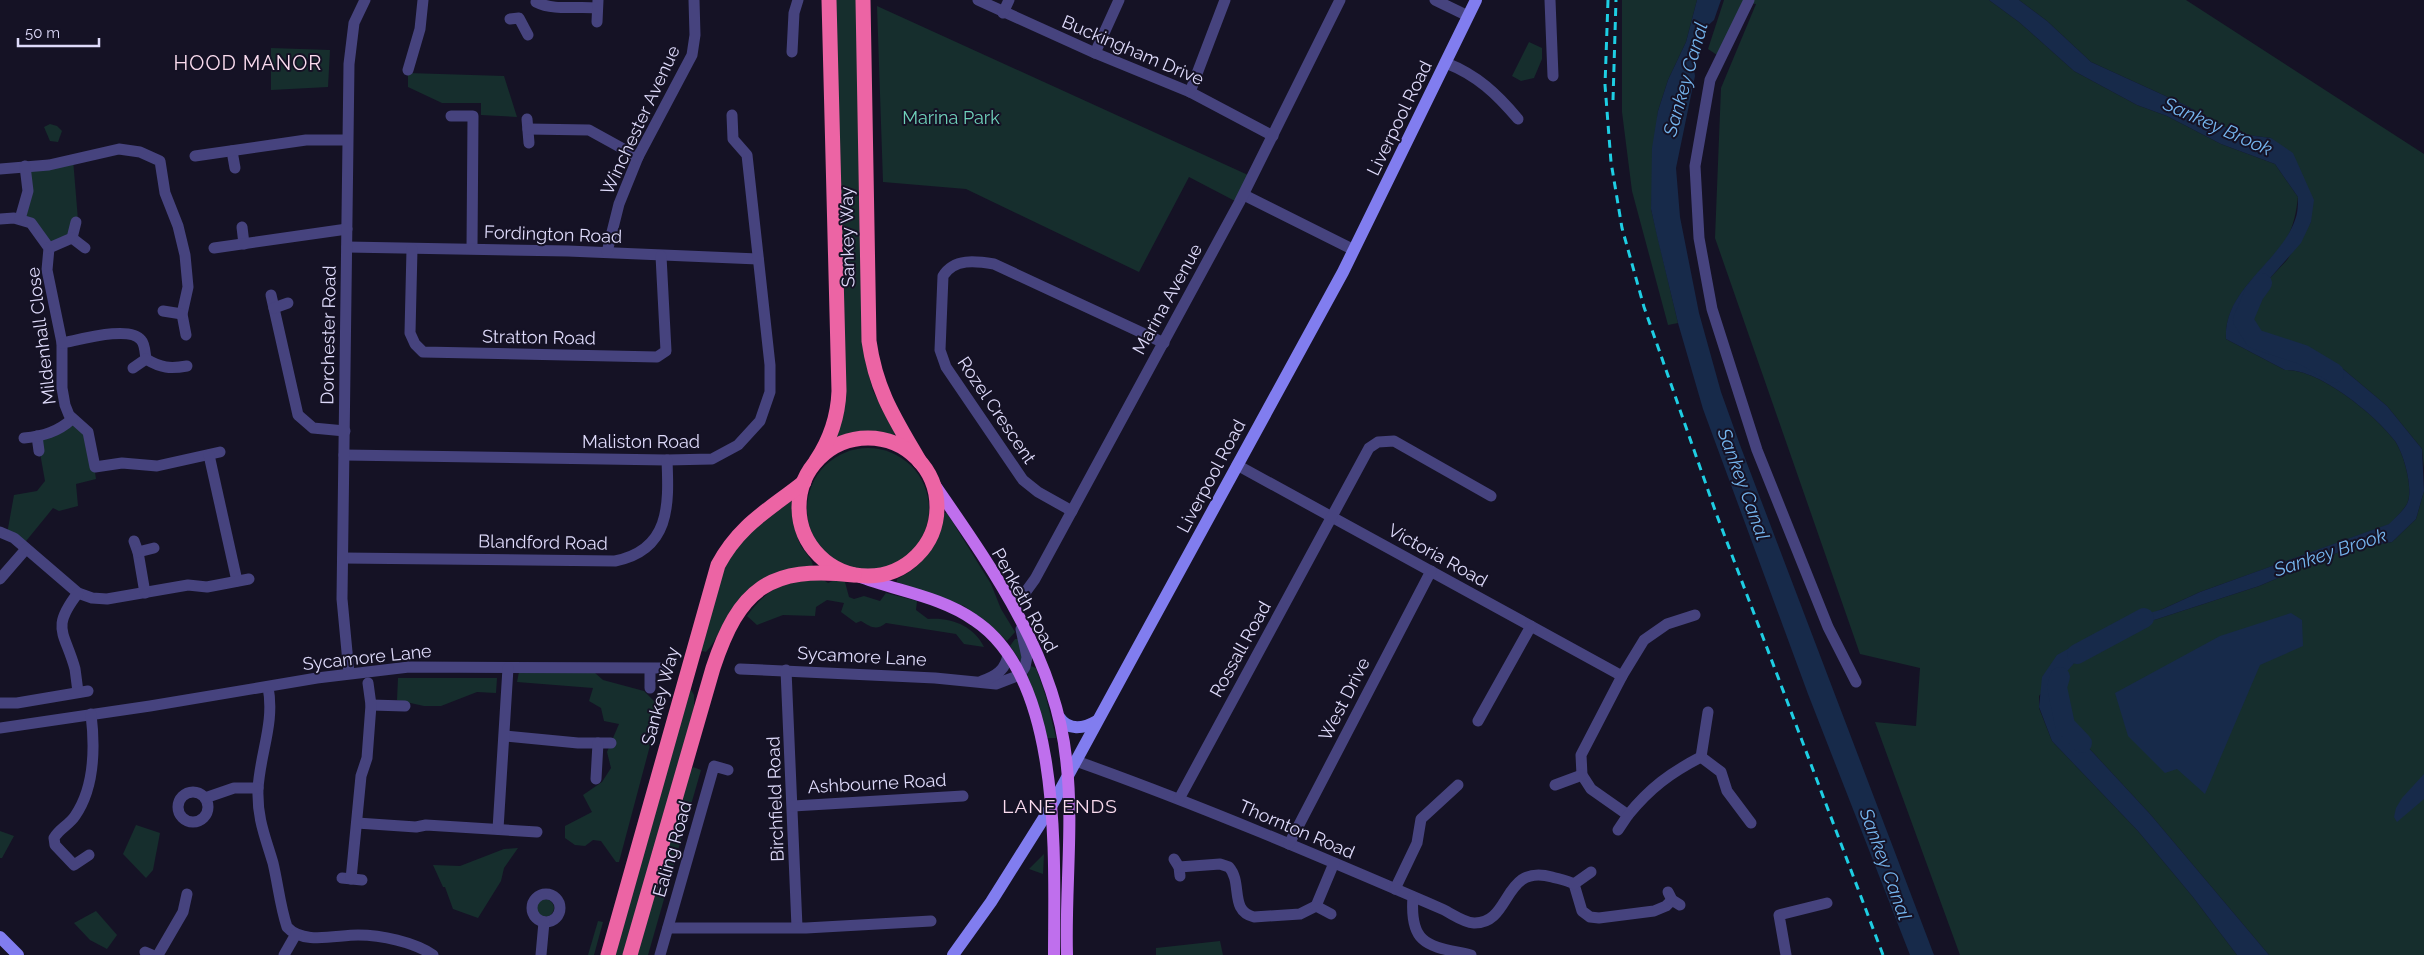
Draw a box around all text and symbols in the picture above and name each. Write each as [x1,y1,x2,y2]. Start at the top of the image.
street label: Buckingham Drive [1059,11,1207,90]
scale bar [18,15,99,47]
water label: Sankey Canal [1658,19,1712,139]
text: 50 m [25,24,60,42]
street label: Winchester Avenue [596,42,684,198]
district label: HOOD MANOR [174,51,322,75]
street label: Liverpool Road [1362,57,1436,179]
water label: Sankey Brook [2159,92,2276,160]
park label: Marina Park [902,107,1000,128]
street label: Sankey Way [836,186,858,288]
street label: Fordington Road [483,221,623,247]
street label: Marina Avenue [1128,240,1206,358]
street label: Dorchester Road [316,265,340,405]
street label: Mildenhall Close [22,266,60,406]
street label: Stratton Road [482,326,596,348]
street label: Rozel Crescent [953,352,1041,468]
street label: Liverpool Road [1172,416,1250,536]
water label: Sankey Canal [1713,424,1774,543]
street label: Maliston Road [582,431,700,452]
street label: Victoria Road [1385,519,1491,591]
water label: Sankey Brook [2270,523,2389,581]
street label: Blandford Road [478,530,608,554]
street label: Penketh Road [988,544,1062,656]
street label: Rossall Road [1205,597,1275,701]
street label: Sycamore Lane [301,640,433,674]
street label: Sycamore Lane [797,642,928,670]
street label: Sankey Way [637,644,683,747]
street label: West Drive [1314,654,1374,744]
street label: Birchfield Road [762,736,788,862]
street label: Ashbourne Road [807,769,947,797]
district label: LANE ENDS [1002,795,1118,817]
street label: Thornton Road [1236,795,1358,863]
street label: Ealing Road [648,799,696,899]
water label: Sankey Canal [1855,804,1916,923]

